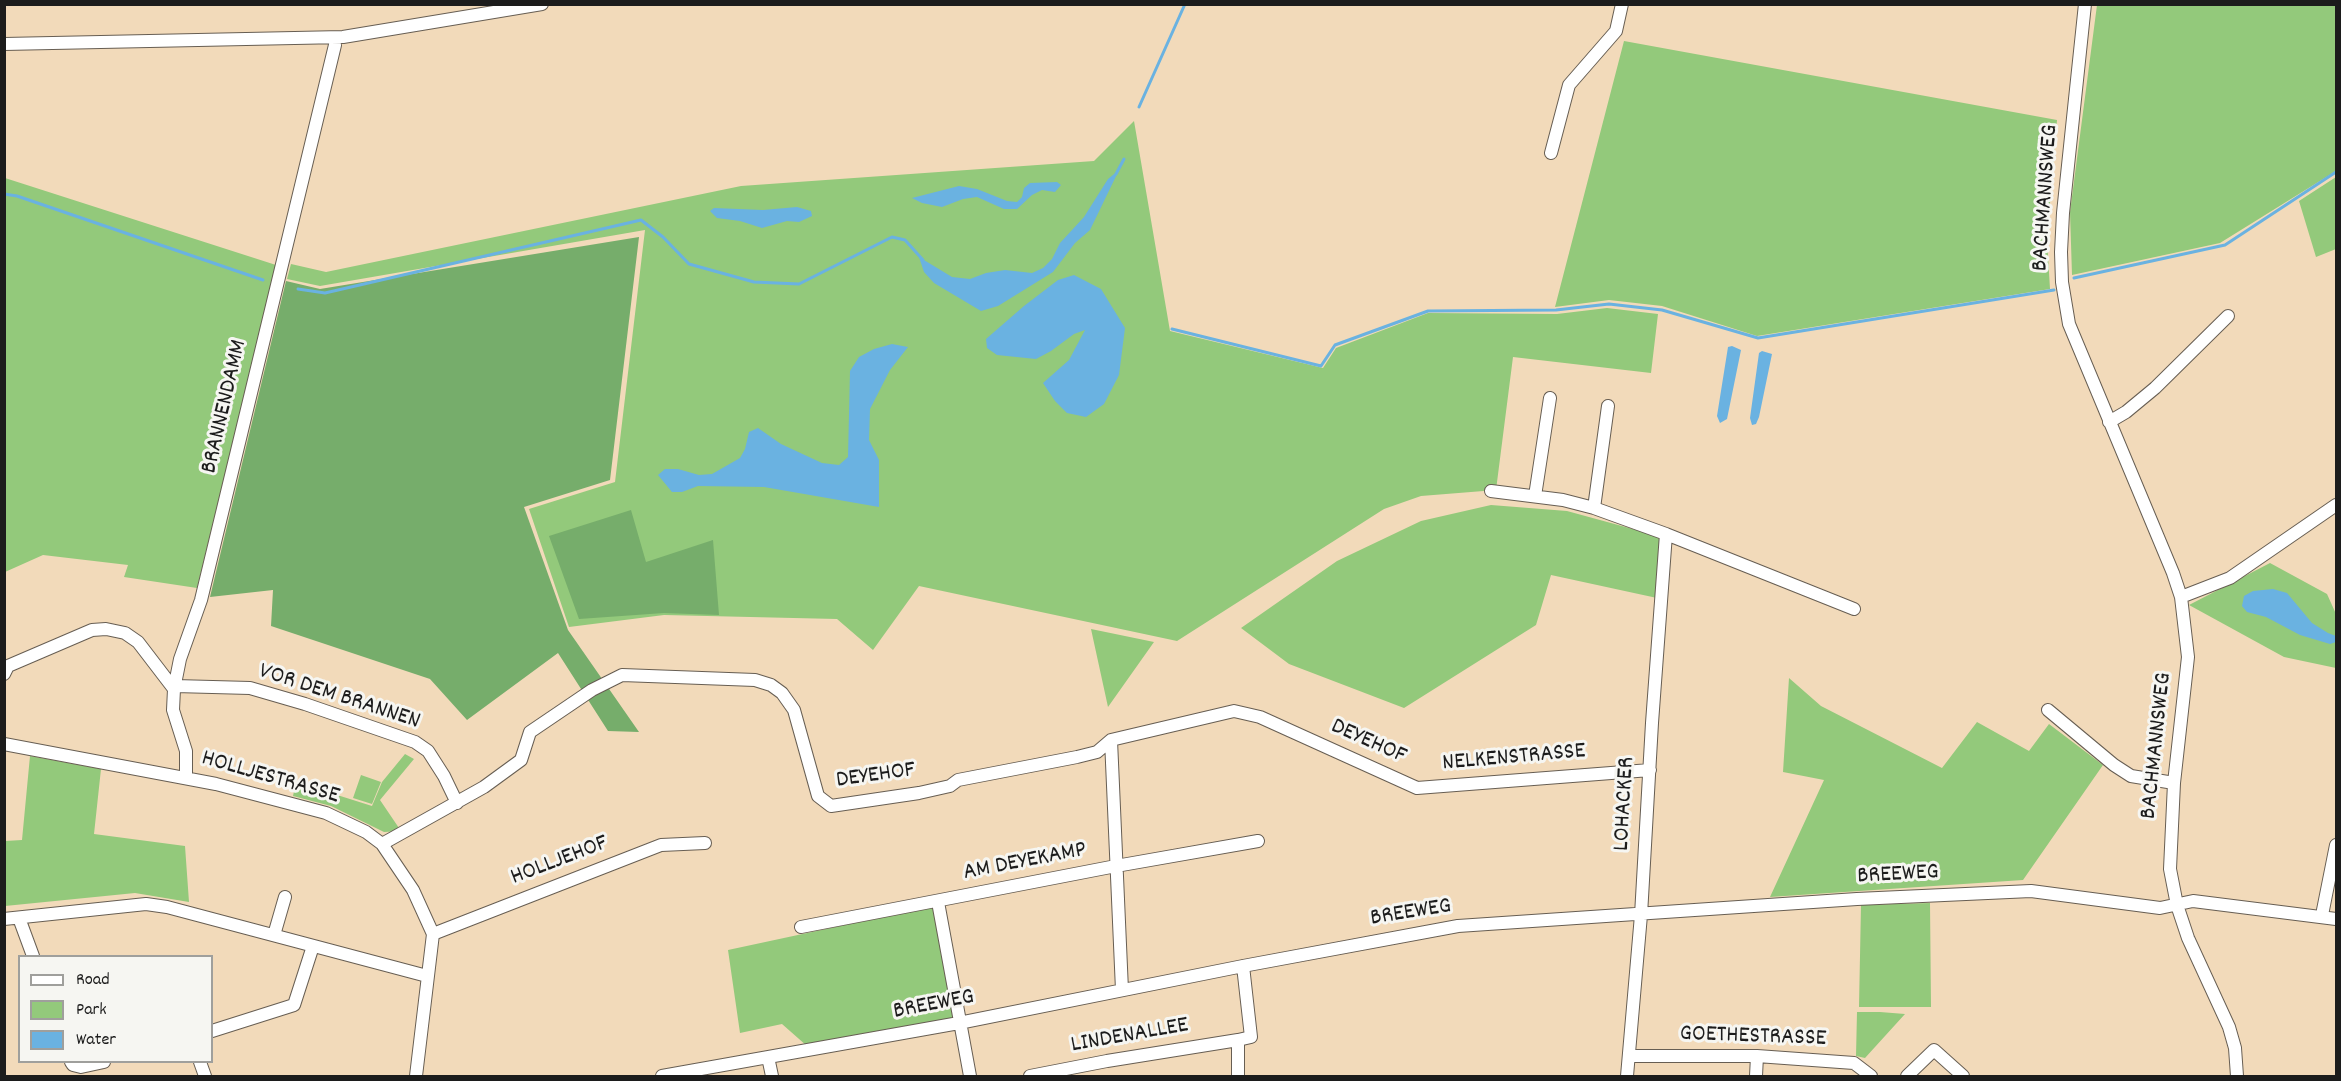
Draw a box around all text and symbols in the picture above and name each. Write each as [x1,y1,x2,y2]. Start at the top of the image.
street label: BACHMANNSWEG [2028,124,2066,272]
street label: BRANNENDAMM [197,337,255,477]
street label: VOR DEM BRANNEN [255,658,423,738]
street label: BACHMANNSWEG [2136,671,2180,821]
street label: DEYEHOF [1326,714,1410,772]
street label: NELKENSTRASSE [1441,738,1587,780]
street label: HOLLJESTRASSE [198,746,342,812]
street label: LOHACKER [1609,756,1643,852]
street label: DEYEHOF [835,757,917,797]
street label: HOLLJEHOF [507,830,613,894]
street label: AM DEYEKAMP [961,837,1089,889]
street label: BREEWEG [1856,859,1940,893]
street label: BREEWEG [1368,893,1454,935]
legend [18,955,213,1063]
text: Road [76,968,110,993]
street label: BREEWEG [891,984,977,1028]
text: Park [76,998,107,1023]
street label: LINDENALLEE [1069,1013,1191,1061]
street label: GOETHESTRASSE [1679,1021,1827,1055]
text: Water [76,1028,116,1053]

